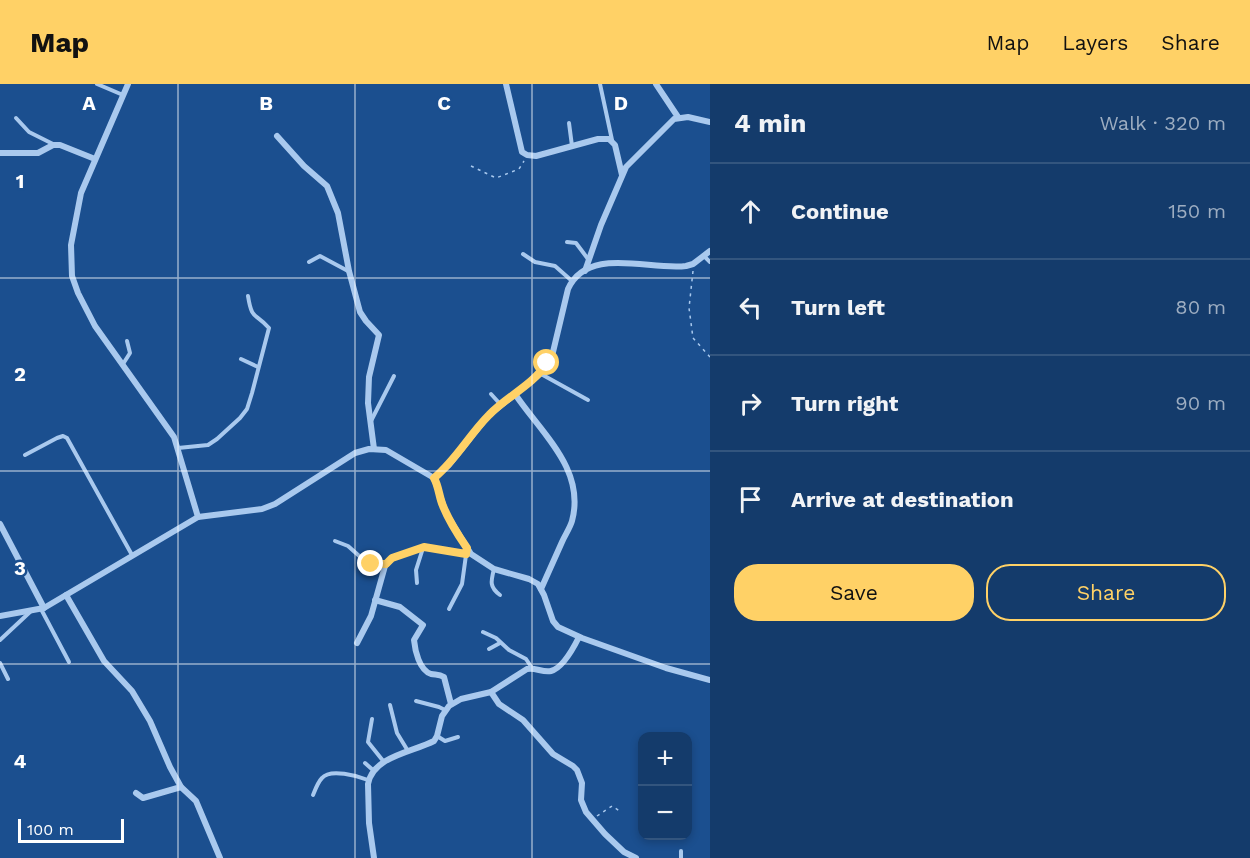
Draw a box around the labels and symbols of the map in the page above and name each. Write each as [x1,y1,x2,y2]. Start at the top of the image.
text: A [82,91,96,115]
text: B [259,91,273,115]
text: C [437,91,451,115]
text: D [614,91,628,115]
text: 1 [16,169,24,193]
route start [533,349,559,375]
text: 2 [14,362,26,386]
route end [357,550,383,576]
text: 3 [14,556,26,580]
text: 4 [14,749,27,773]
scale bar [18,816,124,844]

